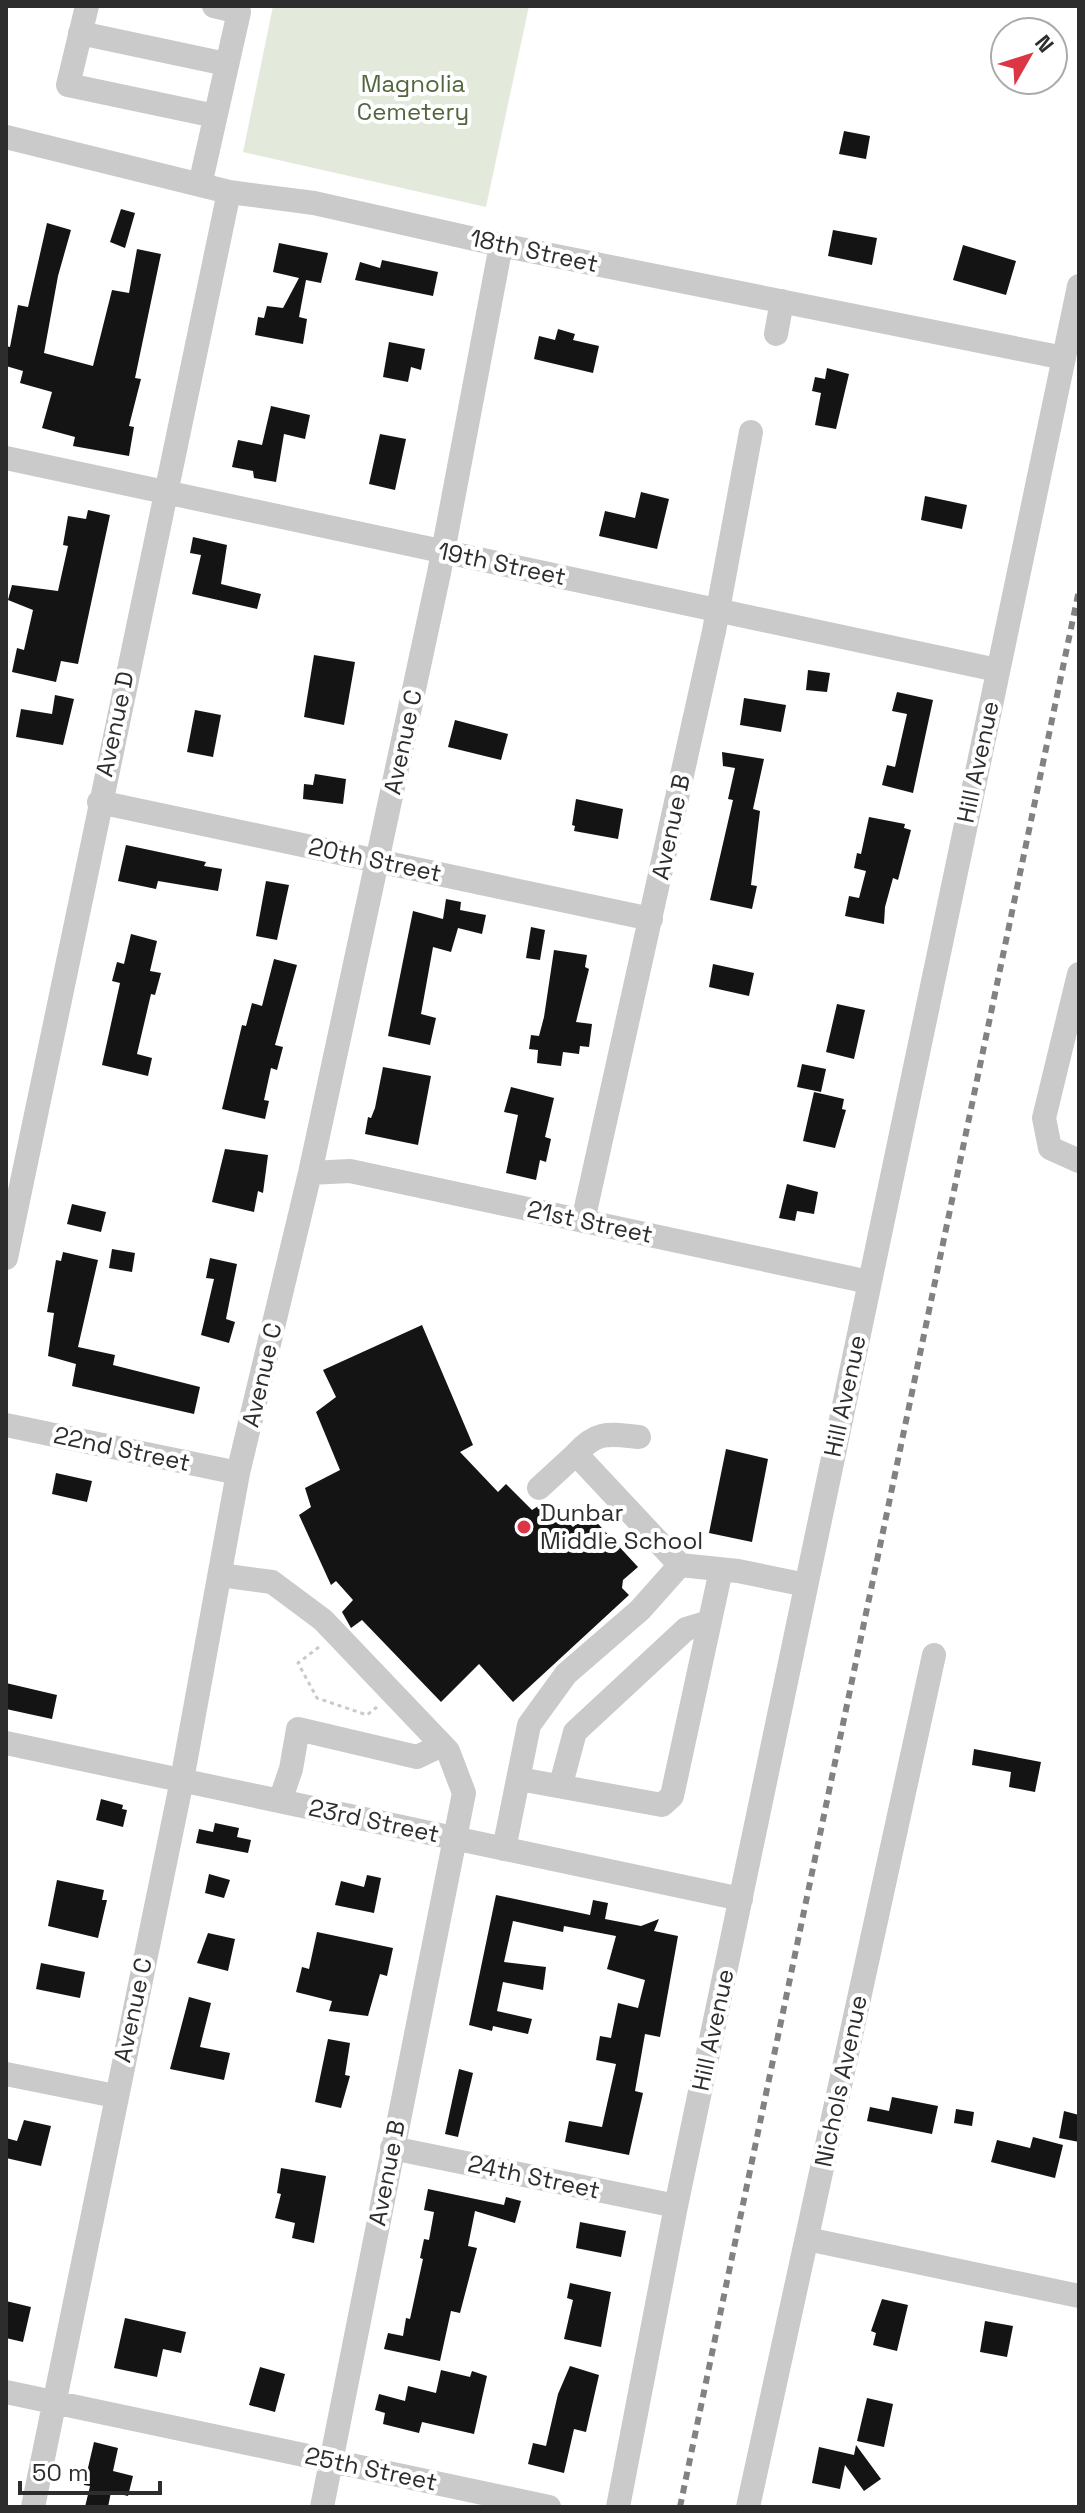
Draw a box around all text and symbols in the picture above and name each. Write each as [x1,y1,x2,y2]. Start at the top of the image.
north arrow [989,16,1069,96]
text: N [1029,29,1060,58]
park label: Magnolia Cemetery [357,68,469,127]
street label: 18th Street [467,222,601,279]
street label: 19th Street [435,535,569,592]
street label: Avenue D [88,668,141,779]
street label: Avenue C [376,687,429,797]
street label: Hill Avenue [949,698,1006,826]
street label: Avenue B [644,771,697,882]
street label: 20th Street [306,830,444,889]
street label: 21st Street [525,1193,656,1250]
street label: Avenue C [234,1320,289,1430]
street label: Hill Avenue [816,1332,873,1460]
street label: 22nd Street [51,1419,193,1478]
place label: Dunbar Middle School [540,1497,703,1556]
marker: Dunbar Middle School [515,1518,533,1536]
street label: 23rd Street [306,1792,442,1849]
street label: Avenue C [106,1955,159,2065]
street label: Hill Avenue [684,1966,741,2094]
street label: Nichols Avenue [807,1992,874,2170]
street label: Avenue B [361,2118,412,2228]
street label: 24th Street [465,2147,603,2206]
street label: 25th Street [302,2439,440,2498]
scale bar [20,2445,160,2495]
text: 50 m [32,2457,89,2488]

